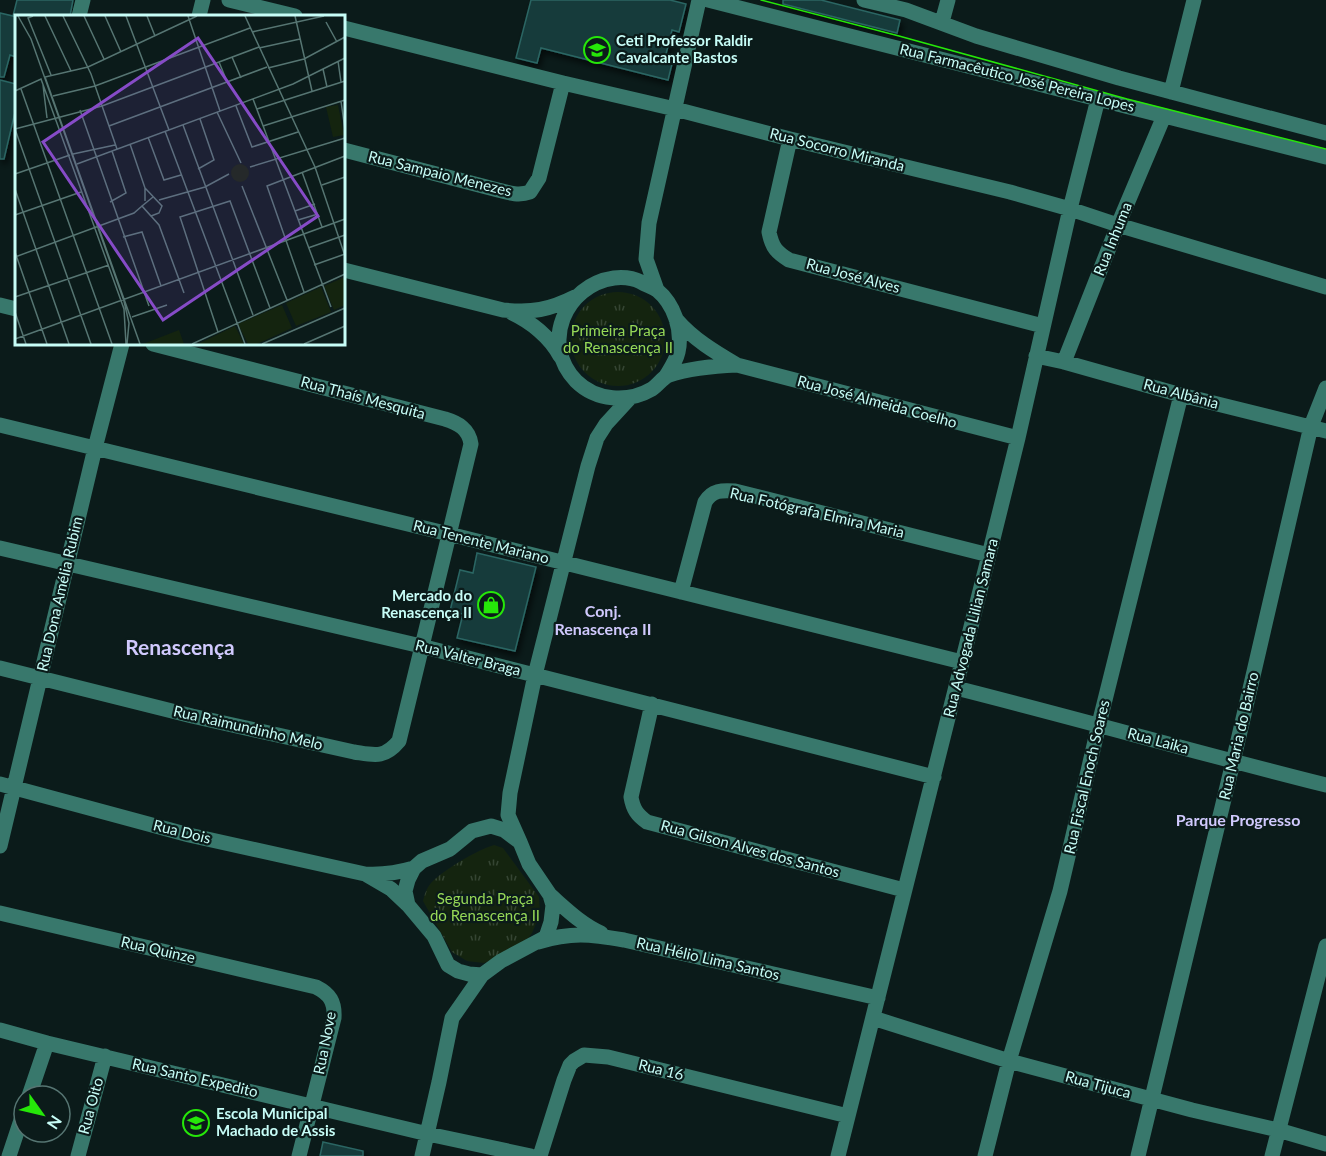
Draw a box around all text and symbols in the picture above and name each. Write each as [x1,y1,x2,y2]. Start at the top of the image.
inset map [15,15,345,345]
place label: Ceti Professor Raldir Cavalcante Bastos [616,31,753,66]
school or university icon: Ceti Professor Raldir Cavalcante Bastos [582,35,612,65]
street label: Rua Farmacêutico José Pereira Lopes [898,39,1137,115]
street label: Rua Socorro Miranda [768,124,907,174]
street label: Rua Sampaio Menezes [367,146,514,200]
street label: Rua Inhuma [1089,199,1135,278]
street label: Rua José Alves [804,254,902,296]
park label: Primeira Praça do Renascença II [563,321,673,356]
street label: Rua José Almeida Coelho [795,371,959,431]
street label: Rua Thaís Mesquita [299,372,427,422]
street label: Rua Albânia [1142,374,1221,412]
street label: Rua Fotógrafa Elmira Maria [728,483,906,541]
street label: Rua Dona Amélia Rubim [32,515,86,673]
street label: Rua Tenente Mariano [411,515,551,567]
street label: Rua Advogada Lilian Samara [939,536,1001,719]
place label: Mercado do Renascença II [381,586,472,621]
shop icon: Mercado do Renascença II [476,590,506,620]
district label: Conj. Renascença II [555,601,651,638]
district label: Renascença [125,634,235,659]
street label: Rua Valter Braga [414,635,523,679]
street label: Rua Maria do Bairro [1215,670,1262,802]
street label: Rua Fiscal Enoch Soares [1060,698,1113,856]
street label: Rua Raimundinho Melo [172,701,325,753]
street label: Rua Laika [1126,723,1191,757]
district label: Parque Progresso [1176,810,1300,829]
street label: Rua Dois [152,815,213,847]
street label: Rua Gilson Alves dos Santos [659,815,842,881]
park label: Segunda Praça do Renascença II [430,889,540,924]
street label: Rua Quinze [119,932,197,966]
street label: Rua Hélio Lima Santos [635,933,782,983]
street label: Rua Nove [309,1010,339,1076]
street label: Rua Santo Expedito [131,1054,260,1100]
street label: Rua 16 [637,1055,686,1083]
street label: Rua Tijuca [1063,1067,1133,1101]
street label: Rua Oito [74,1075,106,1136]
north arrow [12,1084,72,1144]
place label: Escola Municipal Machado de Assis [216,1104,336,1139]
school or university icon: Escola Municipal Machado de Assis [181,1108,211,1138]
text: N [44,1112,66,1133]

